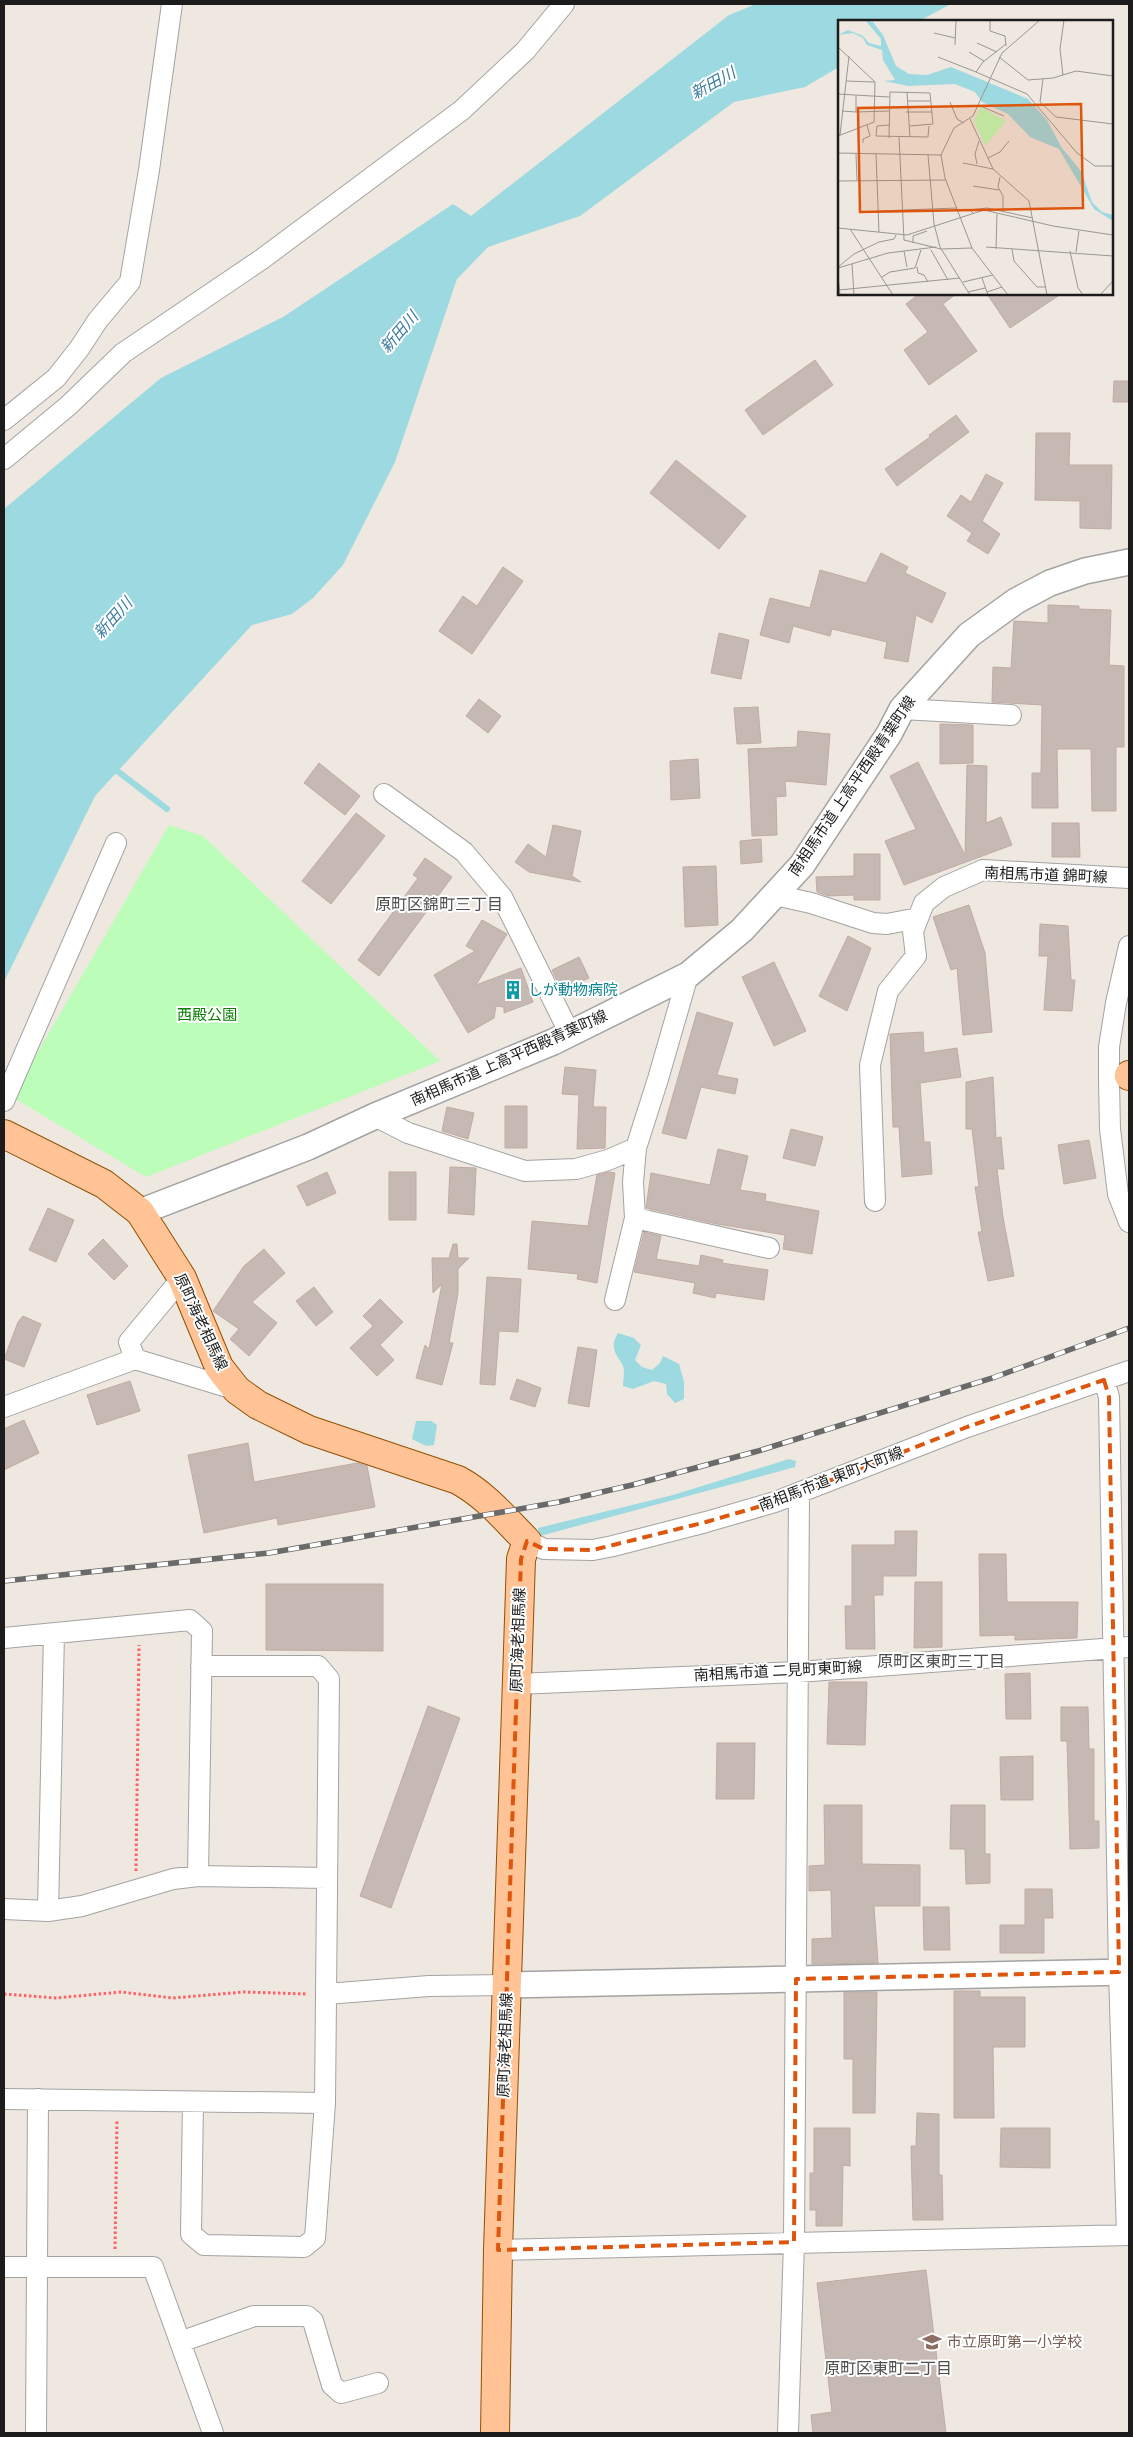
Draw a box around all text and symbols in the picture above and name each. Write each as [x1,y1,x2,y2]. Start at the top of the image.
inset map [838,20,1113,295]
water label: 新田川 [687,62,740,103]
water label: 新田川 [376,306,423,356]
water label: 新田川 [90,592,137,642]
street label: 南相馬市道 上高平西殿青葉町線 [785,692,919,880]
street label: 南相馬市道 錦町線 [984,864,1108,886]
district label: 原町区錦町三丁目 [375,895,503,914]
building icon: しが動物病院 [502,979,524,1001]
place label: しが動物病院 [528,981,618,999]
park label: 西殿公園 [177,1006,237,1024]
street label: 南相馬市道 上高平西殿青葉町線 [408,1006,610,1110]
street label: 原町海老相馬線 [171,1271,231,1373]
street label: 南相馬市道 東町大町線 [756,1443,906,1515]
street label: 原町海老相馬線 [507,1587,529,1693]
district label: 原町区東町三丁目 [877,1652,1005,1671]
street label: 南相馬市道 二見町東町線 [693,1658,863,1684]
street label: 原町海老相馬線 [494,1992,516,2098]
school or university icon: 市立原町第一小学校 [921,2331,943,2353]
place label: 市立原町第一小学校 [947,2333,1082,2351]
district label: 原町区東町二丁目 [824,2359,952,2378]

